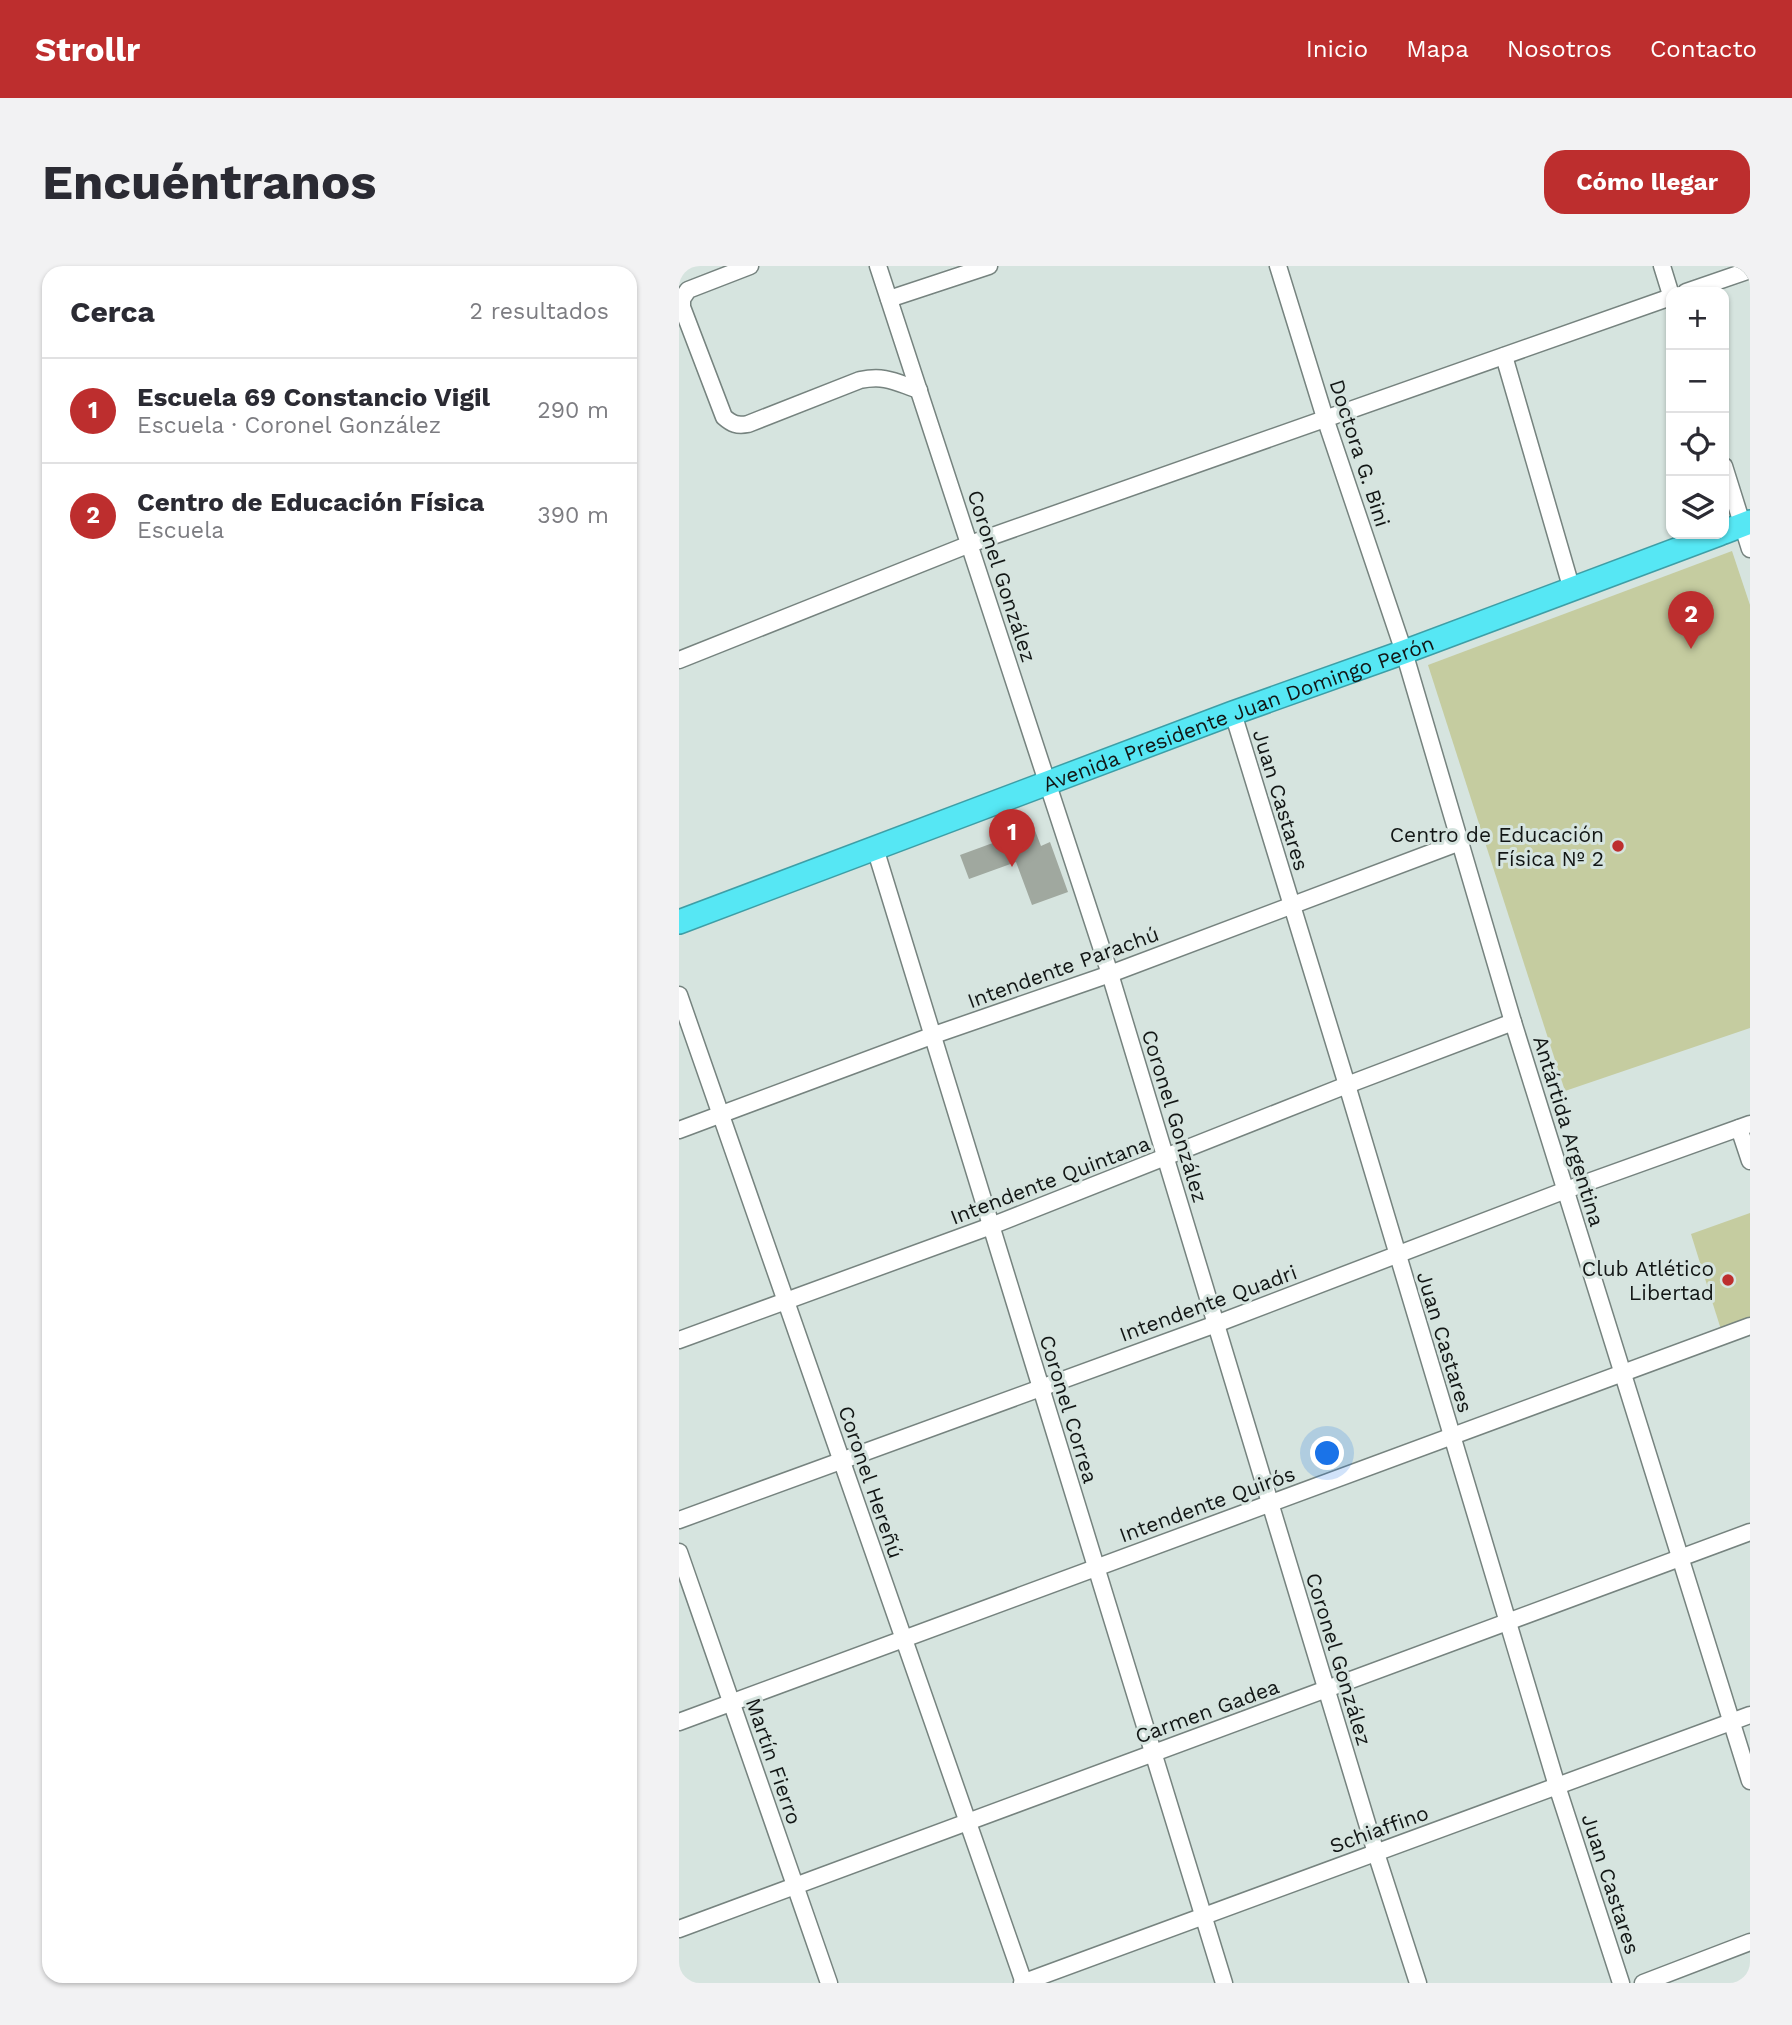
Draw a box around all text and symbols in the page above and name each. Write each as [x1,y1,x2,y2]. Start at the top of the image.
text: Strollr [35,30,140,69]
text: Inicio [1306,35,1368,63]
text: Mapa [1406,35,1469,63]
text: Nosotros [1507,35,1612,63]
text: Contacto [1650,35,1757,63]
button: Cómo llegar [1544,150,1750,214]
text: Encuéntranos [42,153,376,211]
map controls [1666,287,1729,539]
button: + [1666,287,1729,350]
text: Cerca [70,294,155,329]
text: 2 resultados [470,298,609,325]
button: − [1666,350,1729,413]
street label: Doctora G. Bini [1324,376,1396,530]
text: Escuela 69 Constancio Vigil [137,382,490,412]
text: 1 [88,397,98,424]
text: 290 m [537,397,609,424]
text: Escuela · Coronel González [137,412,441,439]
button: locate [1666,413,1729,476]
button: layers [1666,476,1729,539]
text: Centro de Educación Física [137,487,484,517]
street label: Coronel González [962,487,1042,665]
text: 2 [86,502,100,529]
text: 390 m [537,502,609,529]
text: Escuela [137,517,224,544]
pin: 2 [1668,591,1714,649]
street label: Avenida Presidente Juan Domingo Perón [1039,630,1437,796]
street label: Juan Castares [1248,726,1314,874]
pin: 1 [989,809,1035,867]
place label: Centro de Educación Física Nº 2 [1390,822,1604,871]
marker: Centro de Educación Física Nº 2 [1610,838,1626,854]
street label: Intendente Parachú [964,921,1162,1013]
street label: Coronel González [1137,1027,1213,1205]
street label: Antártida Argentina [1528,1033,1610,1229]
street label: Intendente Quintana [947,1130,1153,1230]
place label: Club Atlético Libertad [1582,1256,1714,1305]
street label: Intendente Quadri [1116,1259,1300,1347]
street label: Juan Castares [1412,1268,1478,1416]
marker: Club Atlético Libertad [1720,1272,1736,1288]
street label: Coronel Correa [1035,1332,1103,1486]
street label: Coronel Hereñú [833,1403,909,1561]
your location [1310,1436,1344,1470]
street label: Intendente Quirós [1116,1461,1298,1547]
street label: Coronel González [1301,1570,1377,1748]
street label: Carmen Gadea [1132,1673,1283,1749]
street label: Martín Fierro [741,1694,807,1828]
street label: Schiaffino [1326,1800,1432,1858]
street label: Juan Castares [1577,1811,1645,1957]

